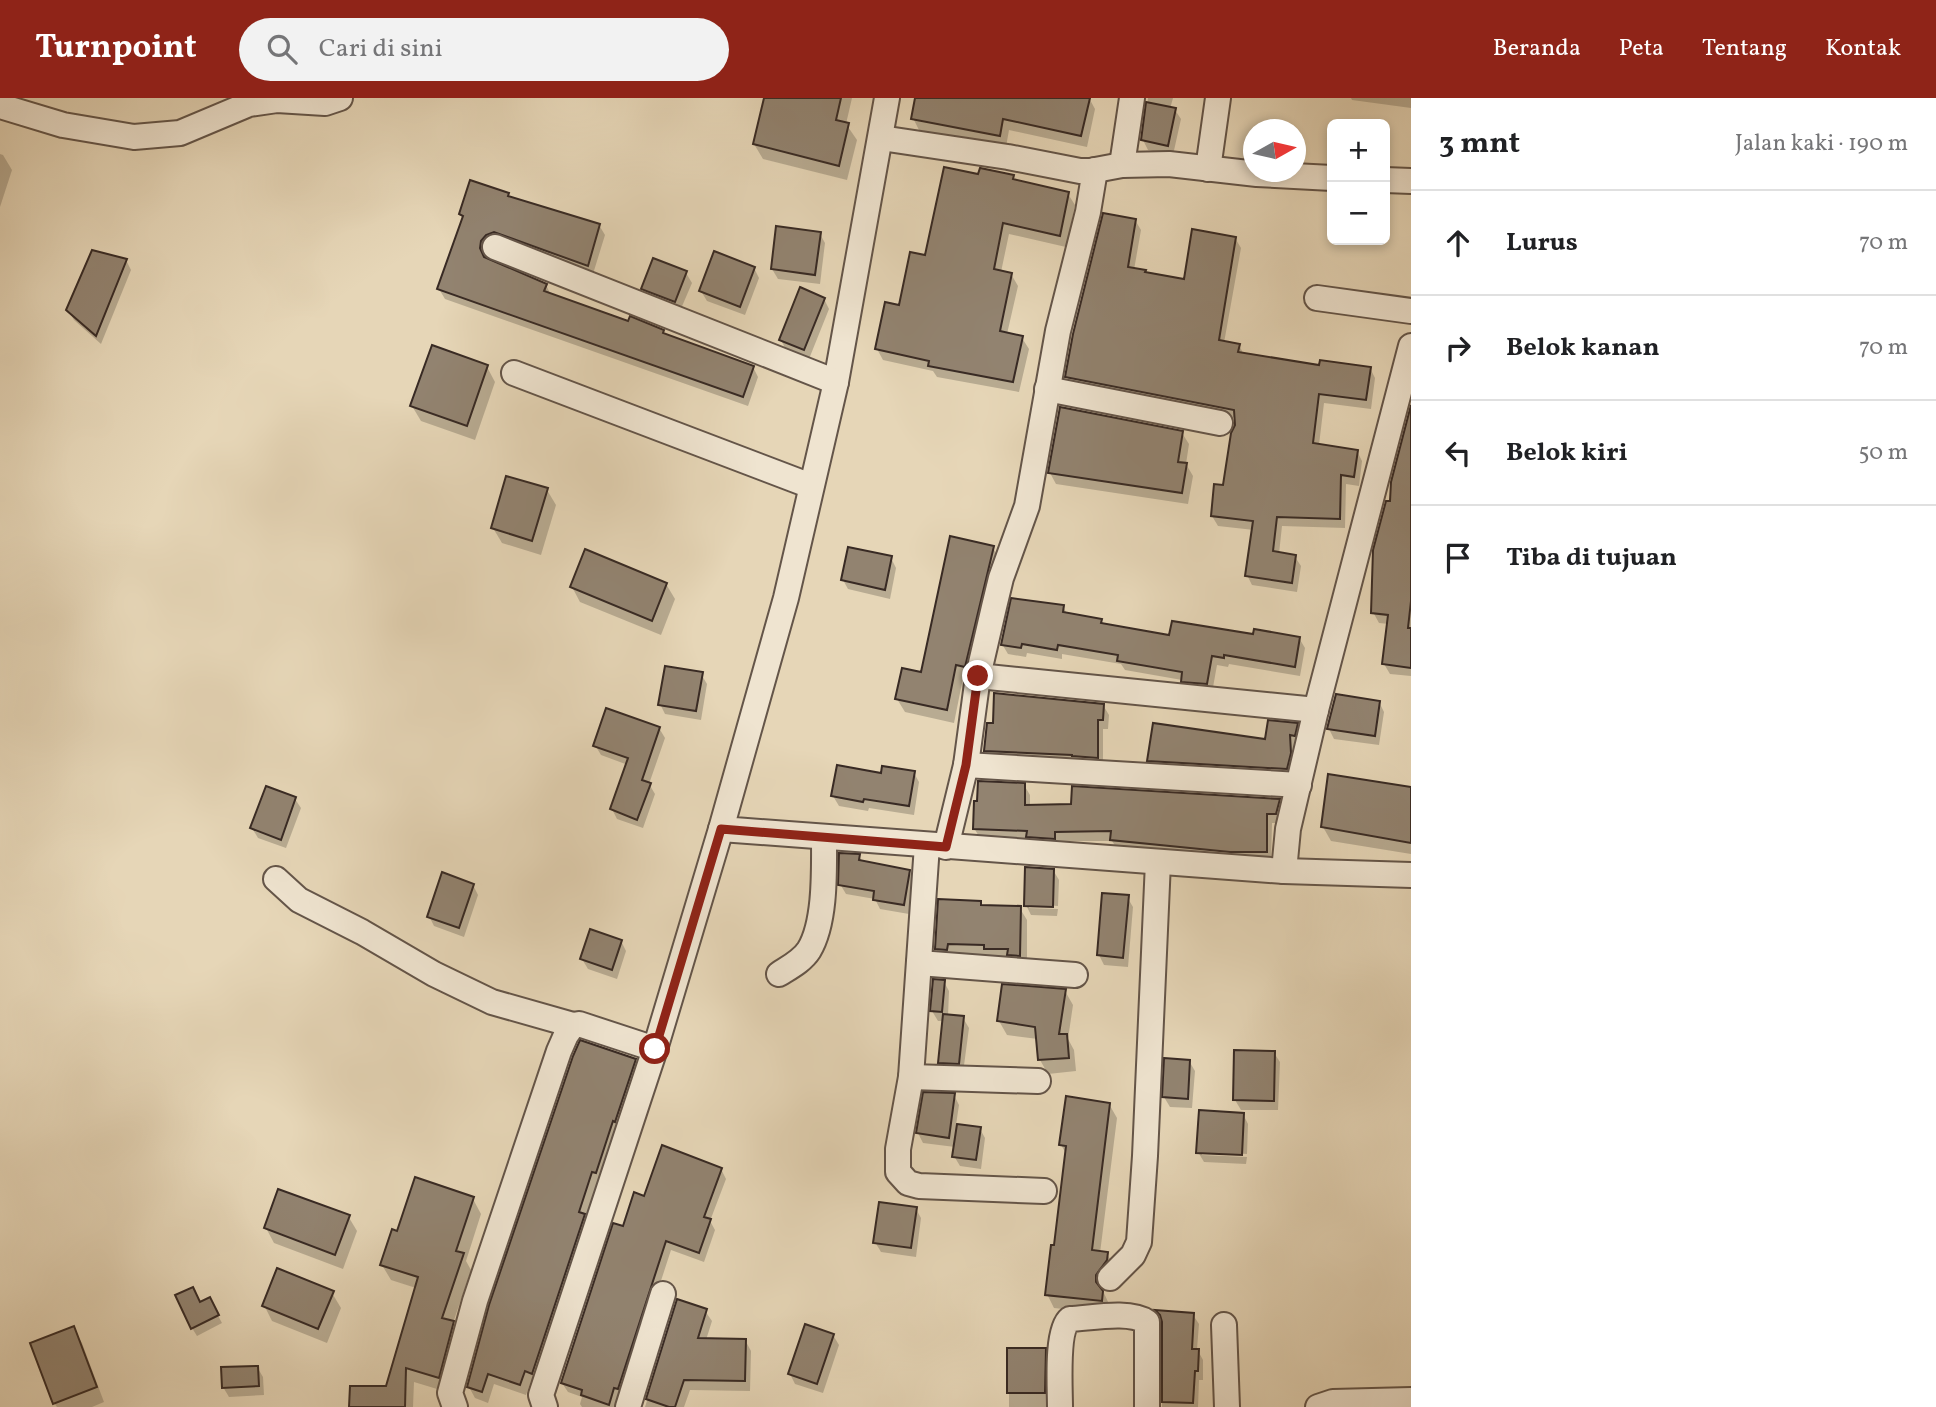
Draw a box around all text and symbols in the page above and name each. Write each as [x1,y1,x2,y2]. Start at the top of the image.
search box [239,18,729,81]
text: Turnpoint [35,26,197,72]
icon: search [263,30,301,68]
text: Cari di sini [319,31,443,67]
text: Beranda [1493,32,1581,66]
text: Peta [1619,32,1664,66]
text: Tentang [1702,32,1787,66]
text: Kontak [1825,32,1901,66]
north arrow [1243,119,1306,182]
map controls [1327,119,1390,245]
button: + [1327,119,1390,182]
text: 3 mnt [1439,123,1520,165]
text: Jalan kaki · 190 m [1735,128,1908,160]
button: − [1327,182,1390,245]
icon: ahead [1439,224,1477,262]
text: Lurus [1506,225,1578,261]
text: 70 m [1859,227,1908,259]
icon: right [1439,329,1477,367]
text: Belok kanan [1506,330,1660,366]
text: 70 m [1859,332,1908,364]
icon: left [1439,434,1477,472]
text: Belok kiri [1506,435,1628,471]
text: 50 m [1859,437,1908,469]
icon: arrive [1439,539,1477,577]
text: Tiba di tujuan [1506,540,1677,576]
route end [962,660,993,691]
route start [639,1033,670,1064]

